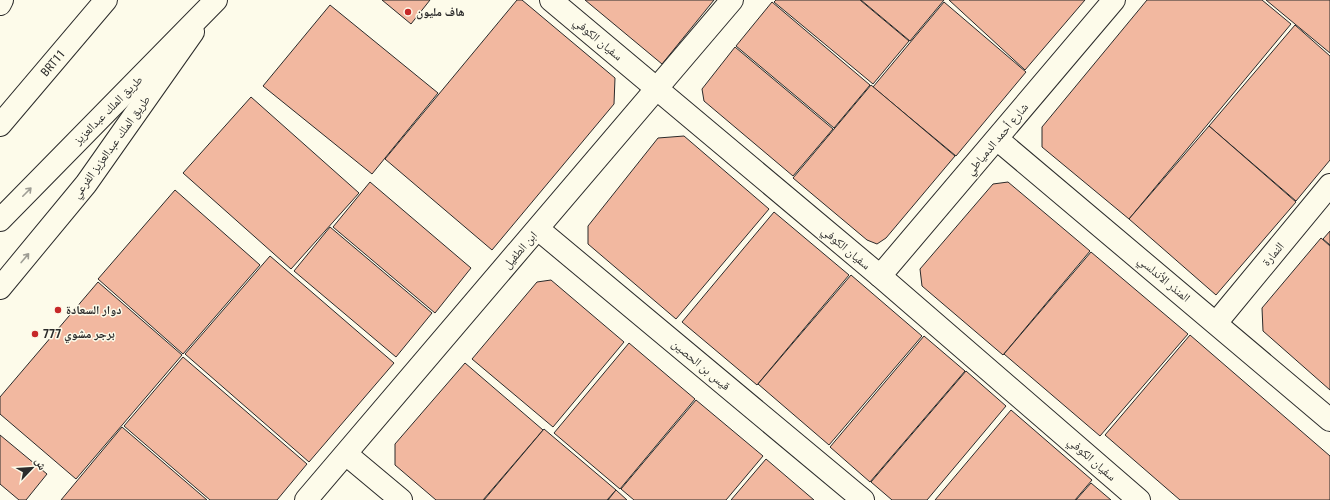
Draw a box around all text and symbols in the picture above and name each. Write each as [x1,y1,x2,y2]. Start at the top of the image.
place label: هاف مليون [416,5,465,20]
marker: هاف مليون [403,7,413,17]
street label: سفيان الكوفي [569,15,625,66]
street label: BRT11 [38,47,68,79]
street label: طريق الملك عبدالعزيز [70,73,146,148]
street label: طريق الملك عبدالعزيز الفرعي [69,93,156,203]
street label: شارع أحمد الدمياطي [963,100,1034,180]
one-way arrow [22,187,32,197]
street label: سفيان الكوفي [817,224,873,275]
street label: ابن الطفيل [500,228,540,272]
street label: النمارة [1259,239,1287,269]
one-way arrow [20,252,29,263]
street label: المنذر الأندلسي [1133,253,1193,307]
place label: دوار السعادة [66,303,121,317]
marker: دوار السعادة [53,305,63,315]
place label: 777 برجر مشوي [43,327,115,344]
marker: 777 برجر مشوي [30,329,40,339]
street label: قيس بن الحصين [669,337,733,394]
street label: سفيان الكوفي [1063,434,1119,486]
north arrow [12,448,52,488]
text: ش [31,456,49,473]

